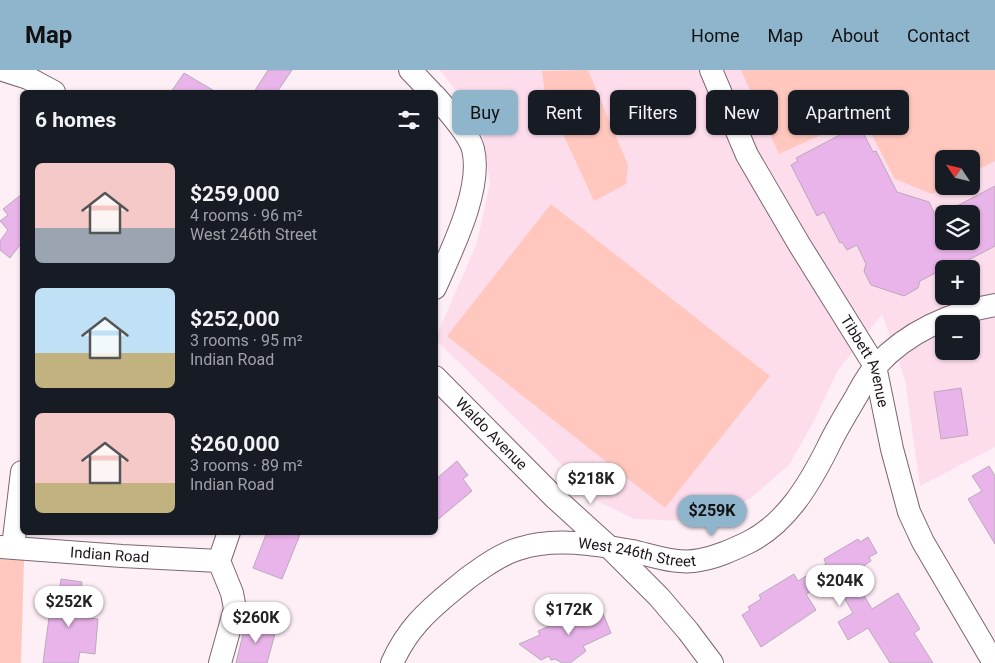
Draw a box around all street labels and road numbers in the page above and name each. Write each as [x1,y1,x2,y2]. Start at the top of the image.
street label: Tibbett Avenue [837,312,892,409]
street label: Waldo Avenue [452,394,531,474]
street label: West 246th Street [577,534,697,571]
street label: Indian Road [70,543,150,566]

